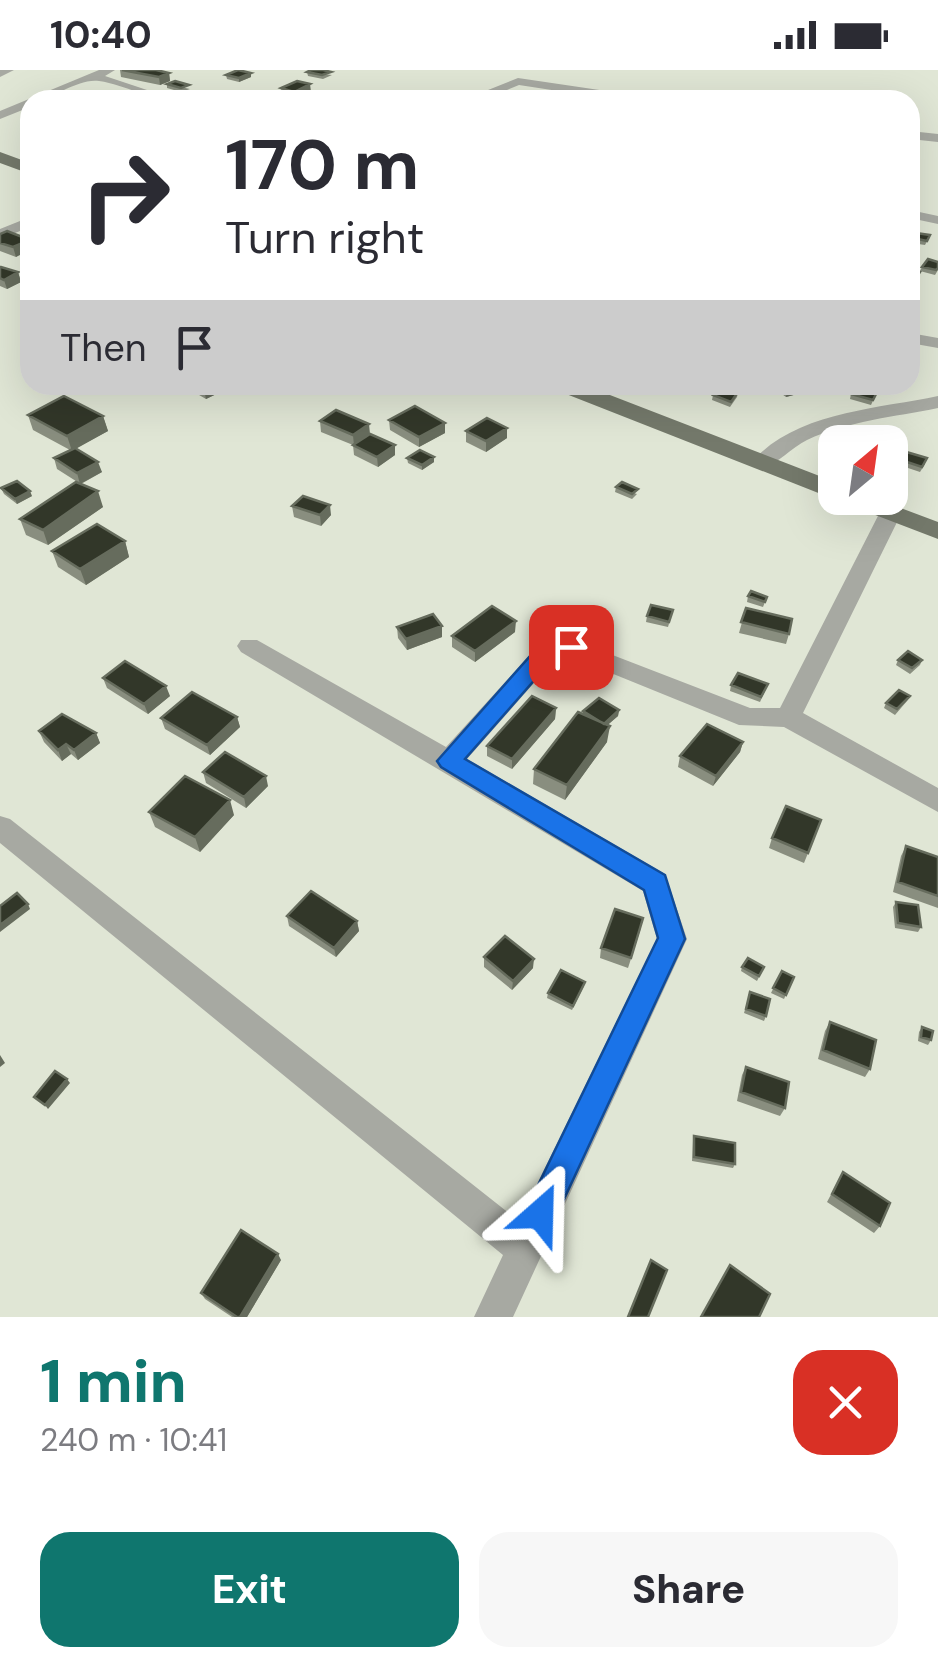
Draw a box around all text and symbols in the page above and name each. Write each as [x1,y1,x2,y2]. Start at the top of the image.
text: 10:40 [50,10,152,60]
text: 170 m [225,120,419,211]
icon: right [60,130,190,260]
text: Turn right [225,208,424,267]
icon: arrive [167,320,222,375]
text: Then [60,323,147,373]
north arrow [818,425,908,515]
map controls [818,425,908,515]
pin [529,605,614,690]
icon: arrive [544,620,599,675]
position arrow [488,1162,592,1266]
text: 1 min [40,1342,187,1421]
button: close [793,1350,898,1455]
text: 240 m · 10:41 [40,1419,227,1461]
button: Exit [40,1532,459,1647]
button: Share [479,1532,898,1647]

